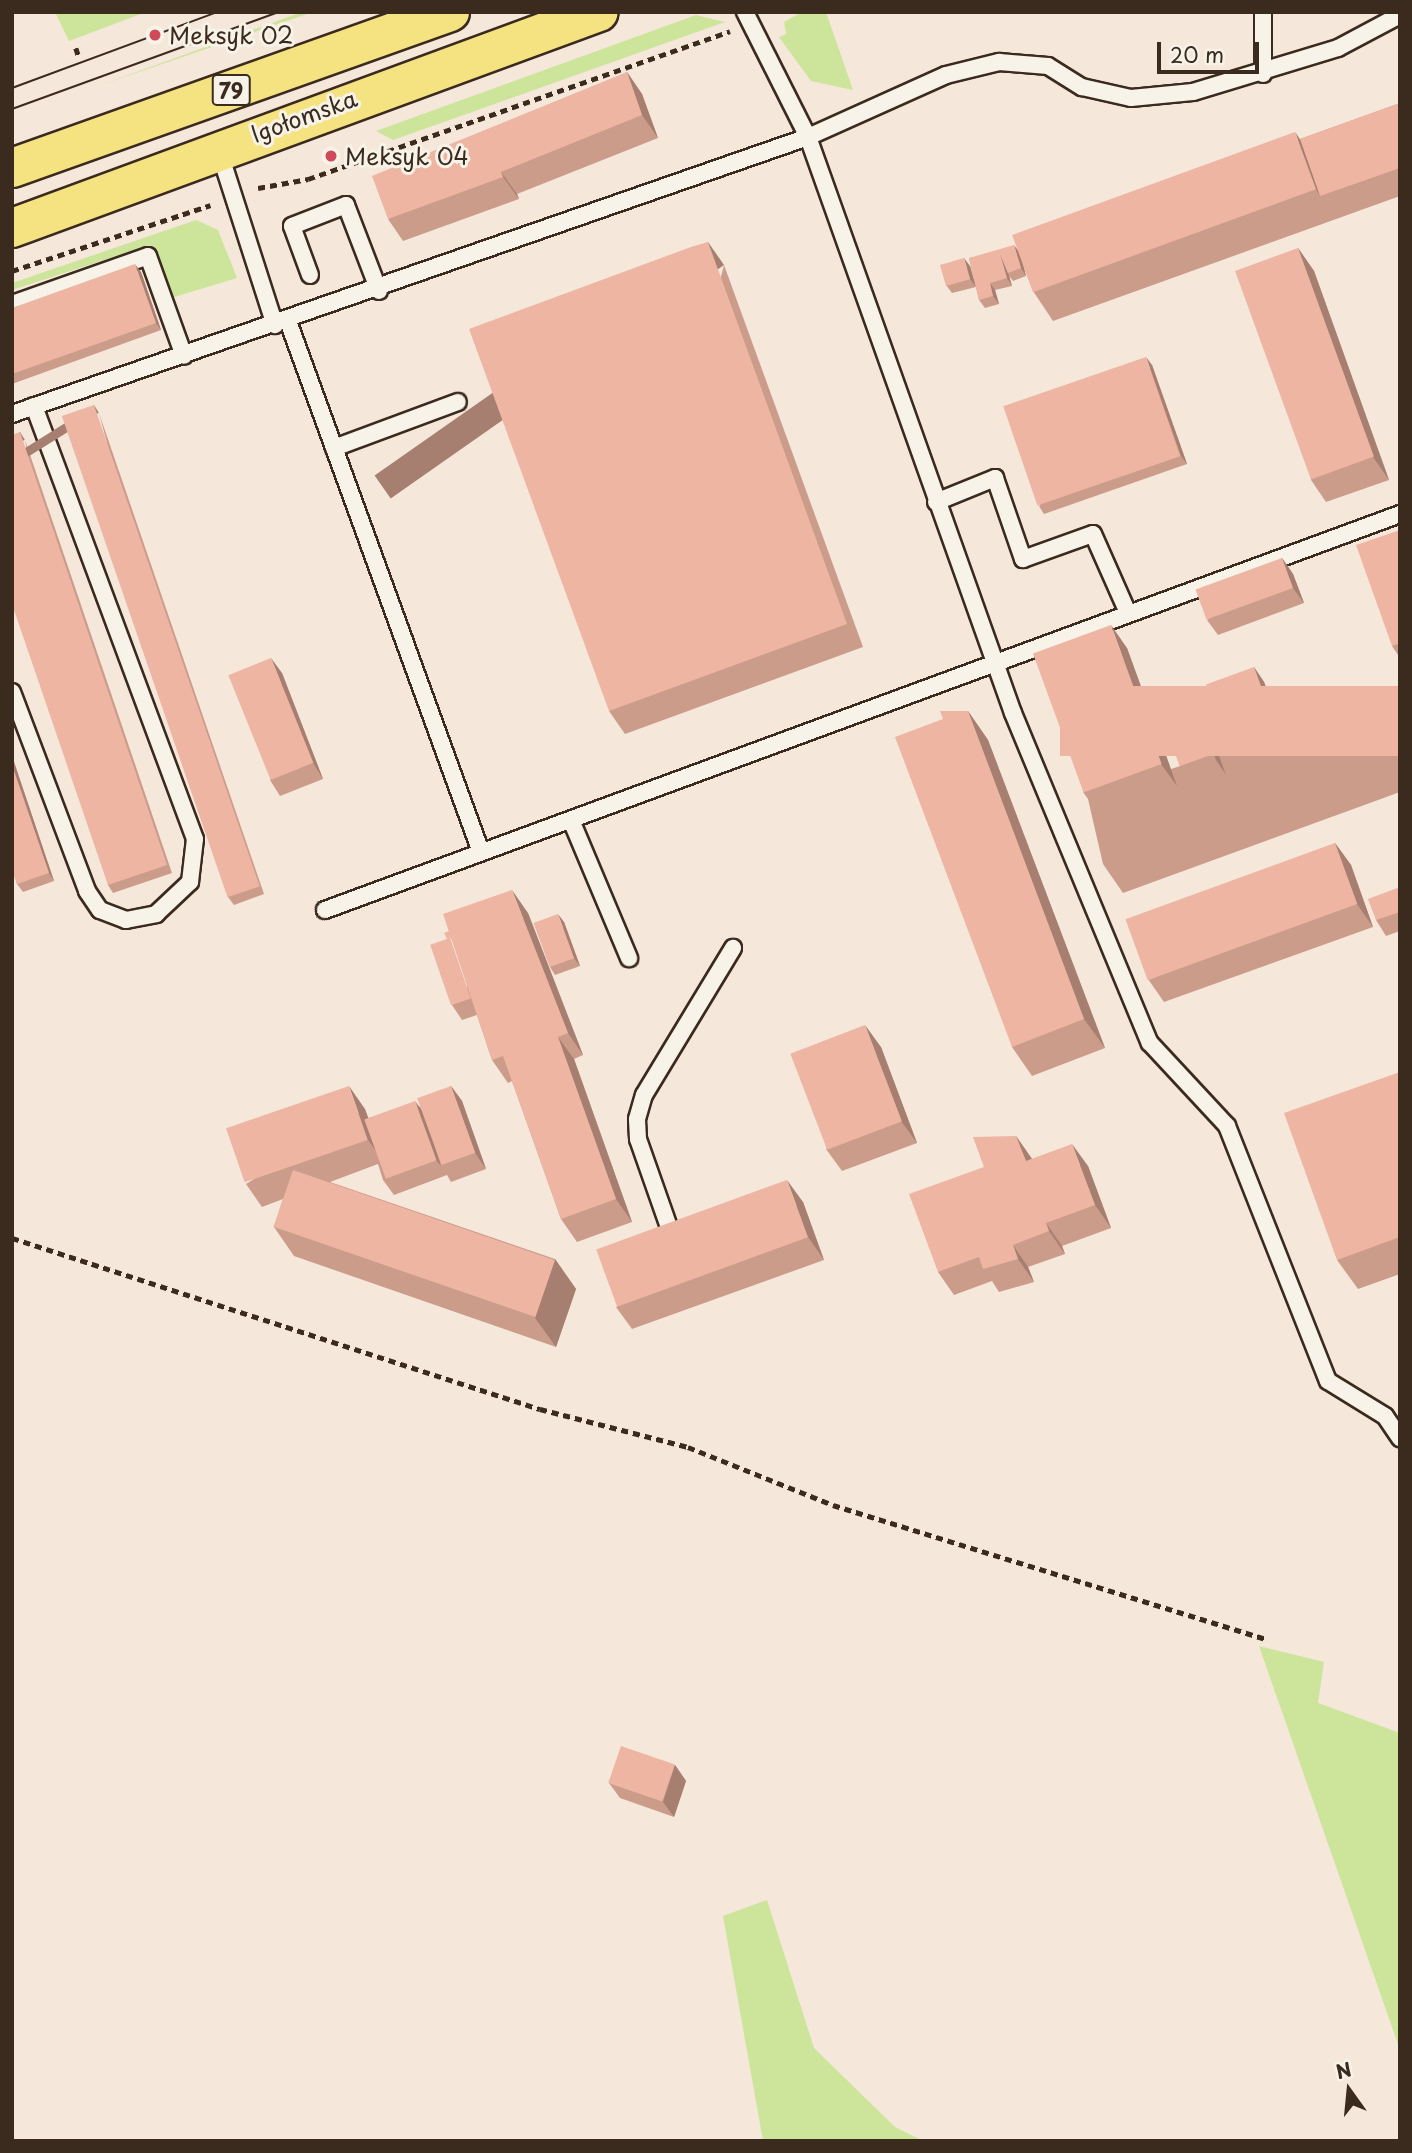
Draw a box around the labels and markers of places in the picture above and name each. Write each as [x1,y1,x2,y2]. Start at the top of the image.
place label: Meksyk 02 [169,21,294,49]
marker: Meksyk 02 [147,27,163,43]
place label: Meksyk 04 [345,142,469,170]
marker: Meksyk 04 [323,148,339,164]

